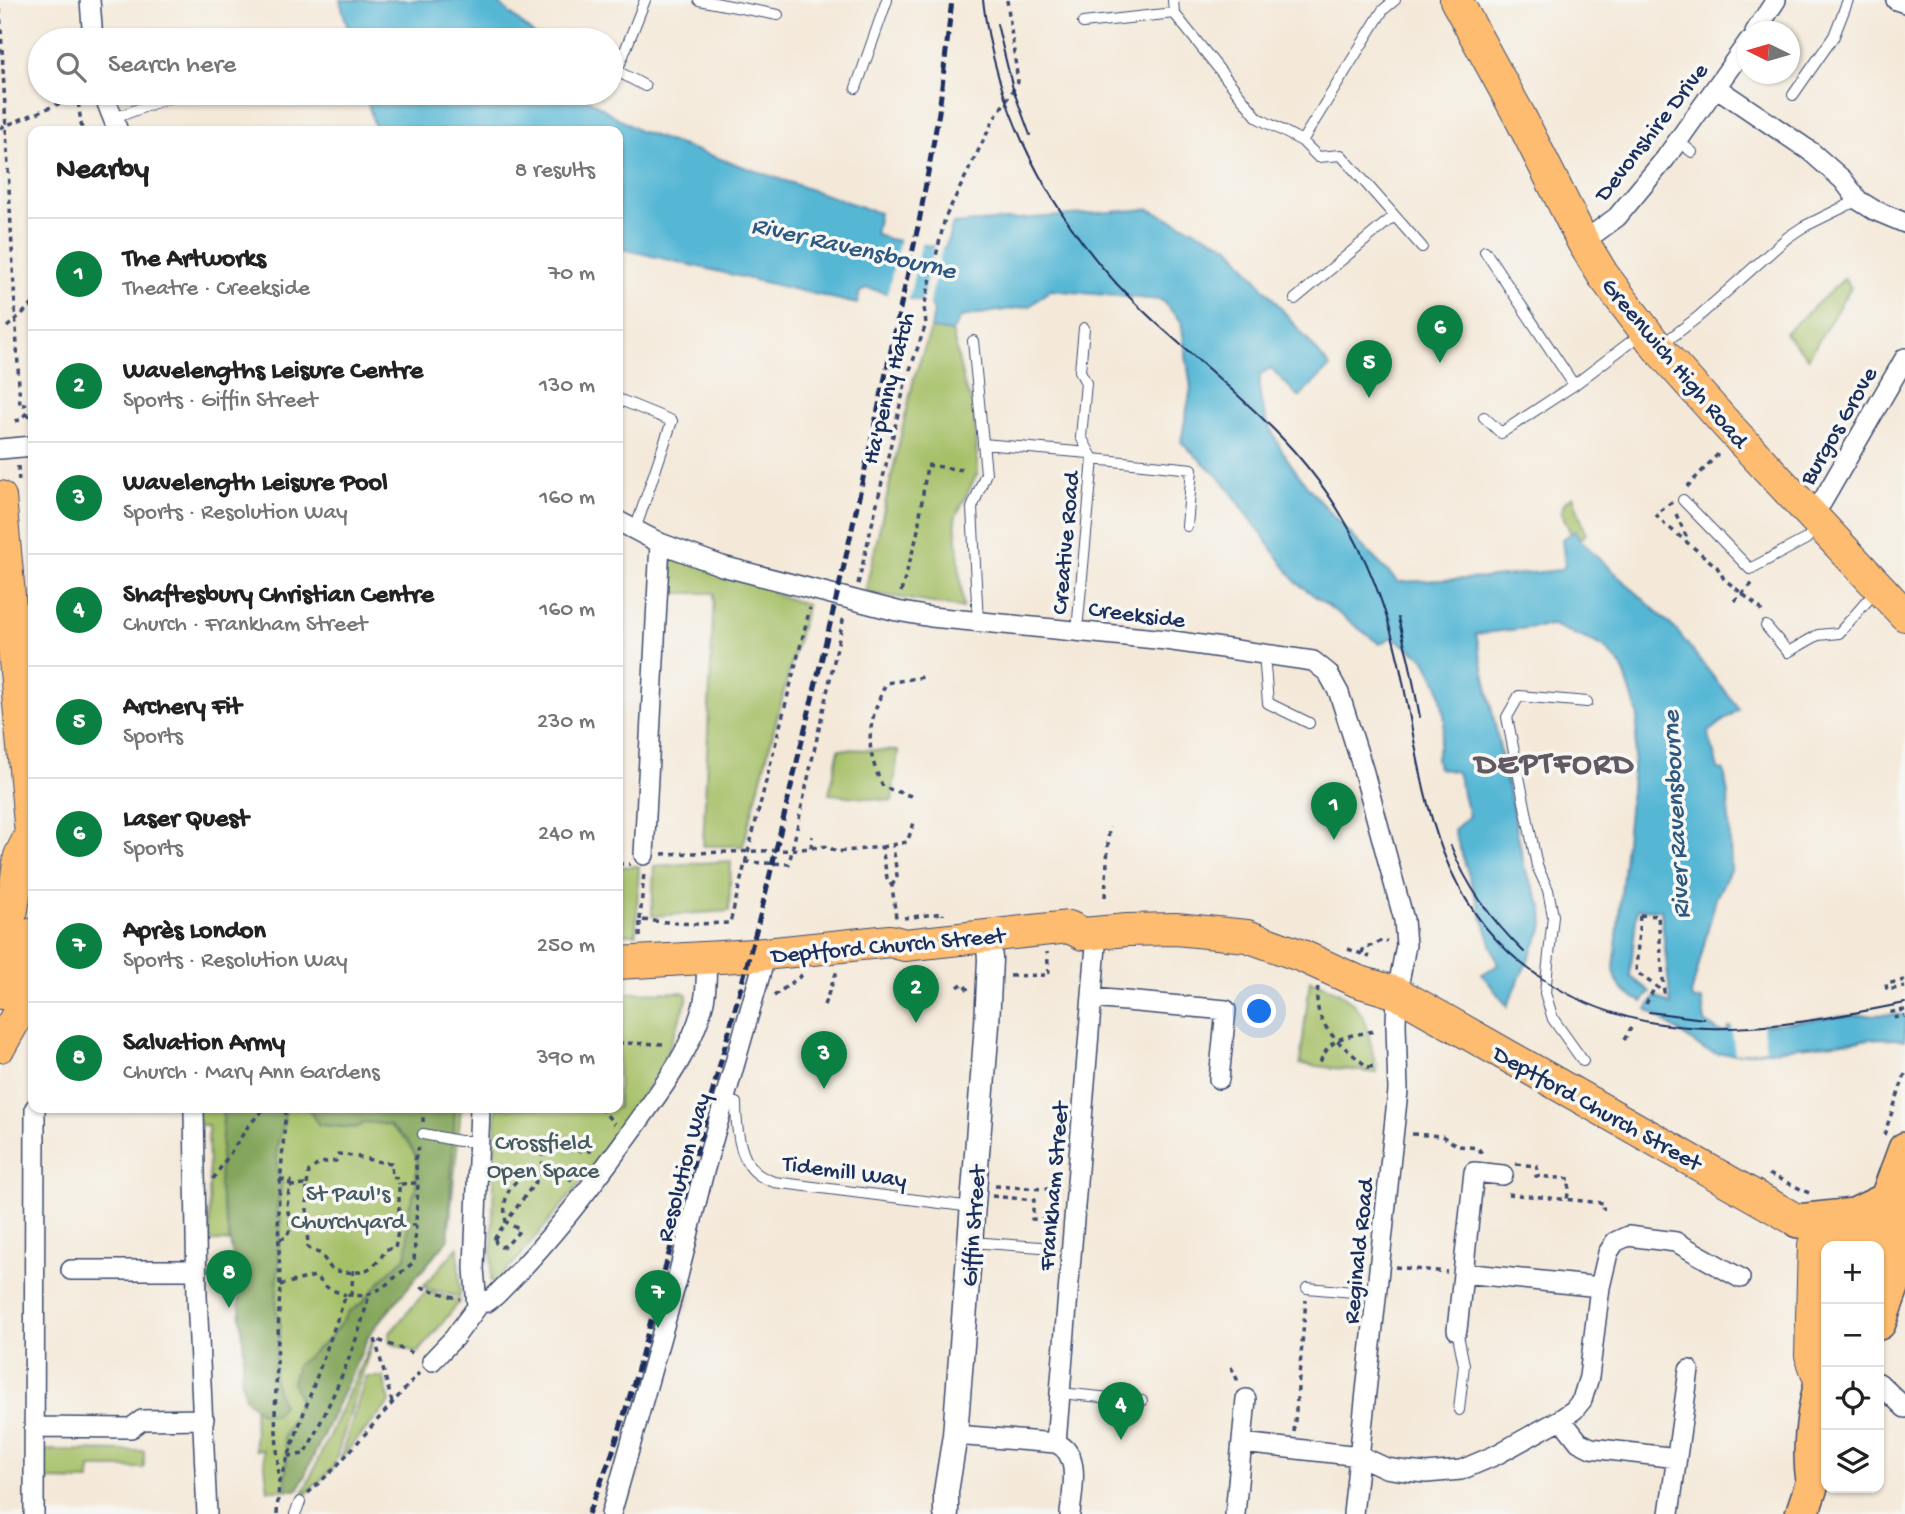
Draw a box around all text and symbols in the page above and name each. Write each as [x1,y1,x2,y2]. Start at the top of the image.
north arrow [1737,21,1800,84]
search box [28,28,623,105]
icon: search [52,48,90,86]
text: Search here [108,51,236,82]
street label: Devonshire Drive [1588,57,1716,210]
text: Nearby [56,154,149,189]
text: 8 results [515,158,595,185]
water label: River Ravensbourne [748,212,960,289]
text: The Artworks [123,245,266,276]
text: 1 [74,261,84,288]
text: 70 m [548,261,595,288]
street label: Greenwich High Road [1593,273,1754,457]
text: Theatre · Creekside [123,276,310,303]
pin: 6 [1417,305,1463,363]
street label: Ha'penny Hatch [858,310,923,468]
pin: 5 [1346,340,1392,398]
text: Wavelengths Leisure Centre [123,357,423,388]
street label: Burgos Grove [1794,362,1886,492]
text: 2 [73,373,85,400]
text: 130 m [539,373,595,400]
text: Sports · Giffin Street [123,388,317,415]
text: Wavelength Leisure Pool [123,469,388,500]
street label: Creative Road [1047,469,1088,616]
text: 3 [73,485,85,512]
text: 160 m [539,485,595,512]
text: Sports · Resolution Way [123,500,348,527]
text: Shaftesbury Christian Centre [123,581,434,612]
street label: Creekside [1086,596,1187,637]
text: 4 [74,597,84,624]
text: 160 m [539,597,595,624]
text: Church · Frankham Street [123,612,367,639]
text: Archery Fit [123,693,242,724]
water label: River Ravensbourne [1657,708,1699,920]
text: 5 [73,709,85,736]
text: 230 m [537,709,595,736]
text: Sports [123,724,183,751]
district label: DEPTFORD [1472,747,1635,785]
pin: 1 [1311,782,1357,840]
text: Laser Quest [123,805,249,836]
text: 6 [73,821,85,848]
text: 240 m [538,821,595,848]
text: Sports [123,836,183,863]
text: Après London [123,917,266,948]
street label: Deptford Church Street [768,923,1008,972]
text: 7 [73,933,85,960]
text: 250 m [537,933,595,960]
text: Sports · Resolution Way [123,948,348,975]
pin: 2 [893,965,939,1023]
your location [1242,994,1276,1028]
text: Salvation Army [123,1029,285,1060]
pin: 3 [801,1031,847,1089]
street label: Deptford Church Street [1485,1040,1708,1181]
text: 8 [73,1045,85,1072]
text: 390 m [537,1045,595,1072]
text: Church · Mary Ann Gardens [123,1060,380,1087]
street label: Resolution Way [652,1090,719,1245]
street label: Frankham Street [1034,1099,1077,1273]
park label: Crossfield Open Space [487,1130,600,1187]
street label: Tidemill Way [779,1150,909,1197]
street label: Giffin Street [957,1163,994,1288]
street label: Reginald Road [1338,1175,1383,1325]
park label: St Paul's Churchyard [291,1181,407,1238]
map controls [1821,1241,1884,1493]
button: + [1821,1241,1884,1304]
pin: 8 [206,1250,252,1308]
pin: 7 [635,1270,681,1328]
button: − [1821,1304,1884,1367]
button: locate [1821,1367,1884,1430]
pin: 4 [1098,1382,1144,1440]
button: layers [1821,1430,1884,1493]

